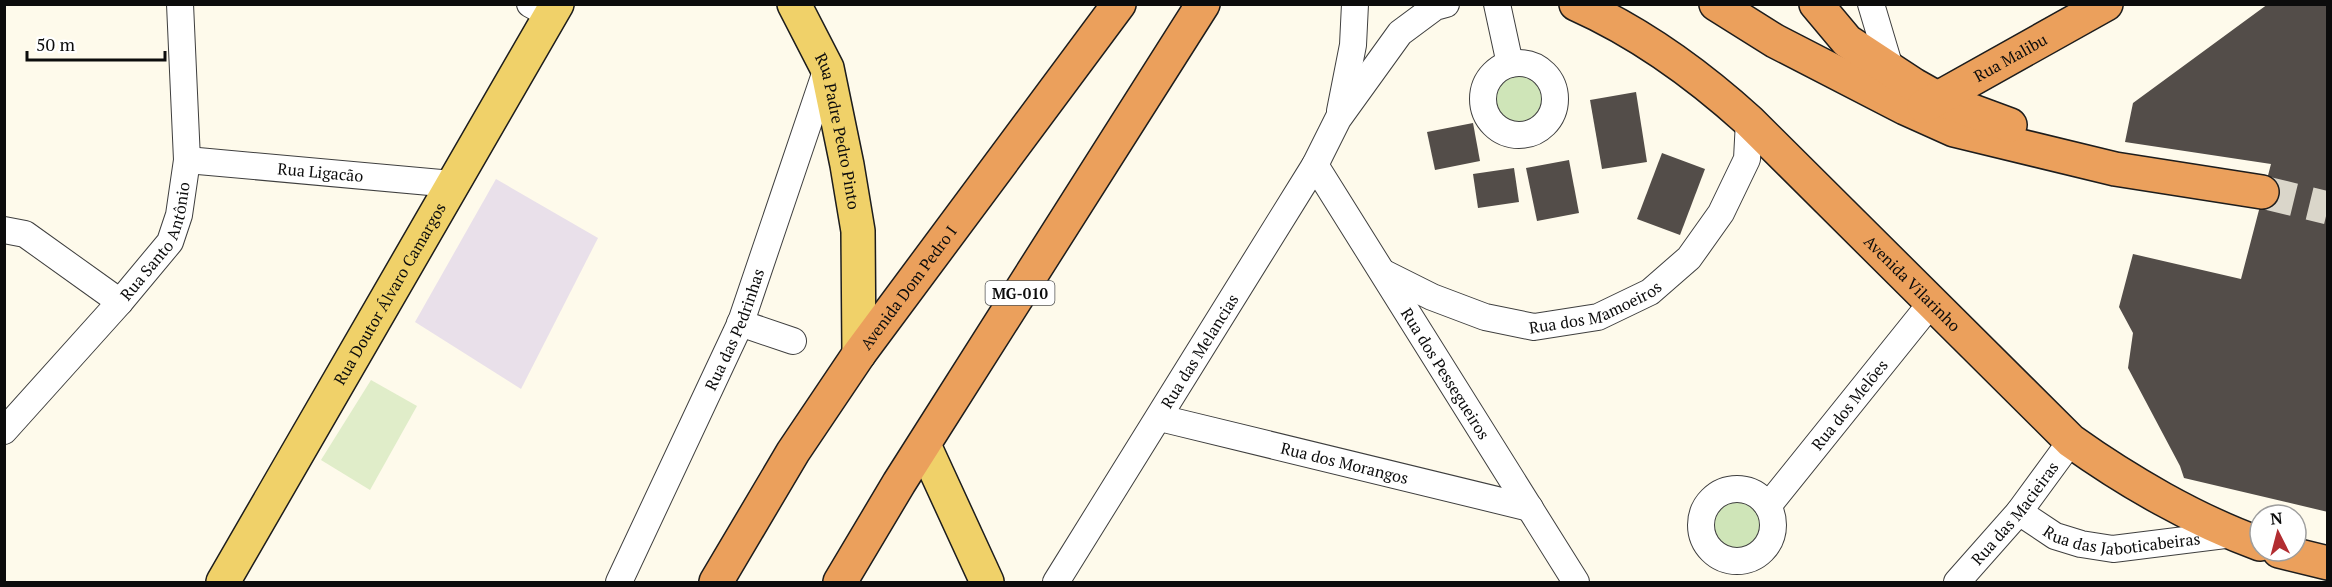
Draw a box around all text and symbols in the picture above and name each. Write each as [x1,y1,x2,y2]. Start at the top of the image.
scale bar [27,24,165,62]
street label: Rua Malibu [1970,28,2051,87]
text: 50 m [36,32,76,56]
street label: Rua Padre Pedro Pinto [810,49,865,211]
street label: Rua Ligacão [277,157,364,187]
street label: Rua Santo Antônio [115,180,195,305]
street label: Rua Doutor Álvaro Camargos [328,199,451,389]
street label: Avenida Dom Pedro I [855,221,962,354]
street label: Avenida Vilarinho [1859,230,1966,336]
street label: Rua das Pedrinhas [699,265,769,394]
street label: Rua dos Mamoeiros [1527,276,1666,339]
road number: MG-010 [986,281,1054,305]
street label: Rua das Melancias [1156,289,1243,412]
street label: Rua dos Pessegueiros [1396,303,1495,444]
street label: Rua dos Melões [1806,355,1893,455]
street label: Rua dos Morangos [1279,437,1411,489]
street label: Rua das Macieiras [1966,457,2064,570]
north arrow [2248,503,2308,563]
text: N [2269,507,2284,530]
street label: Rua das Jaboticabeiras [2039,520,2202,560]

